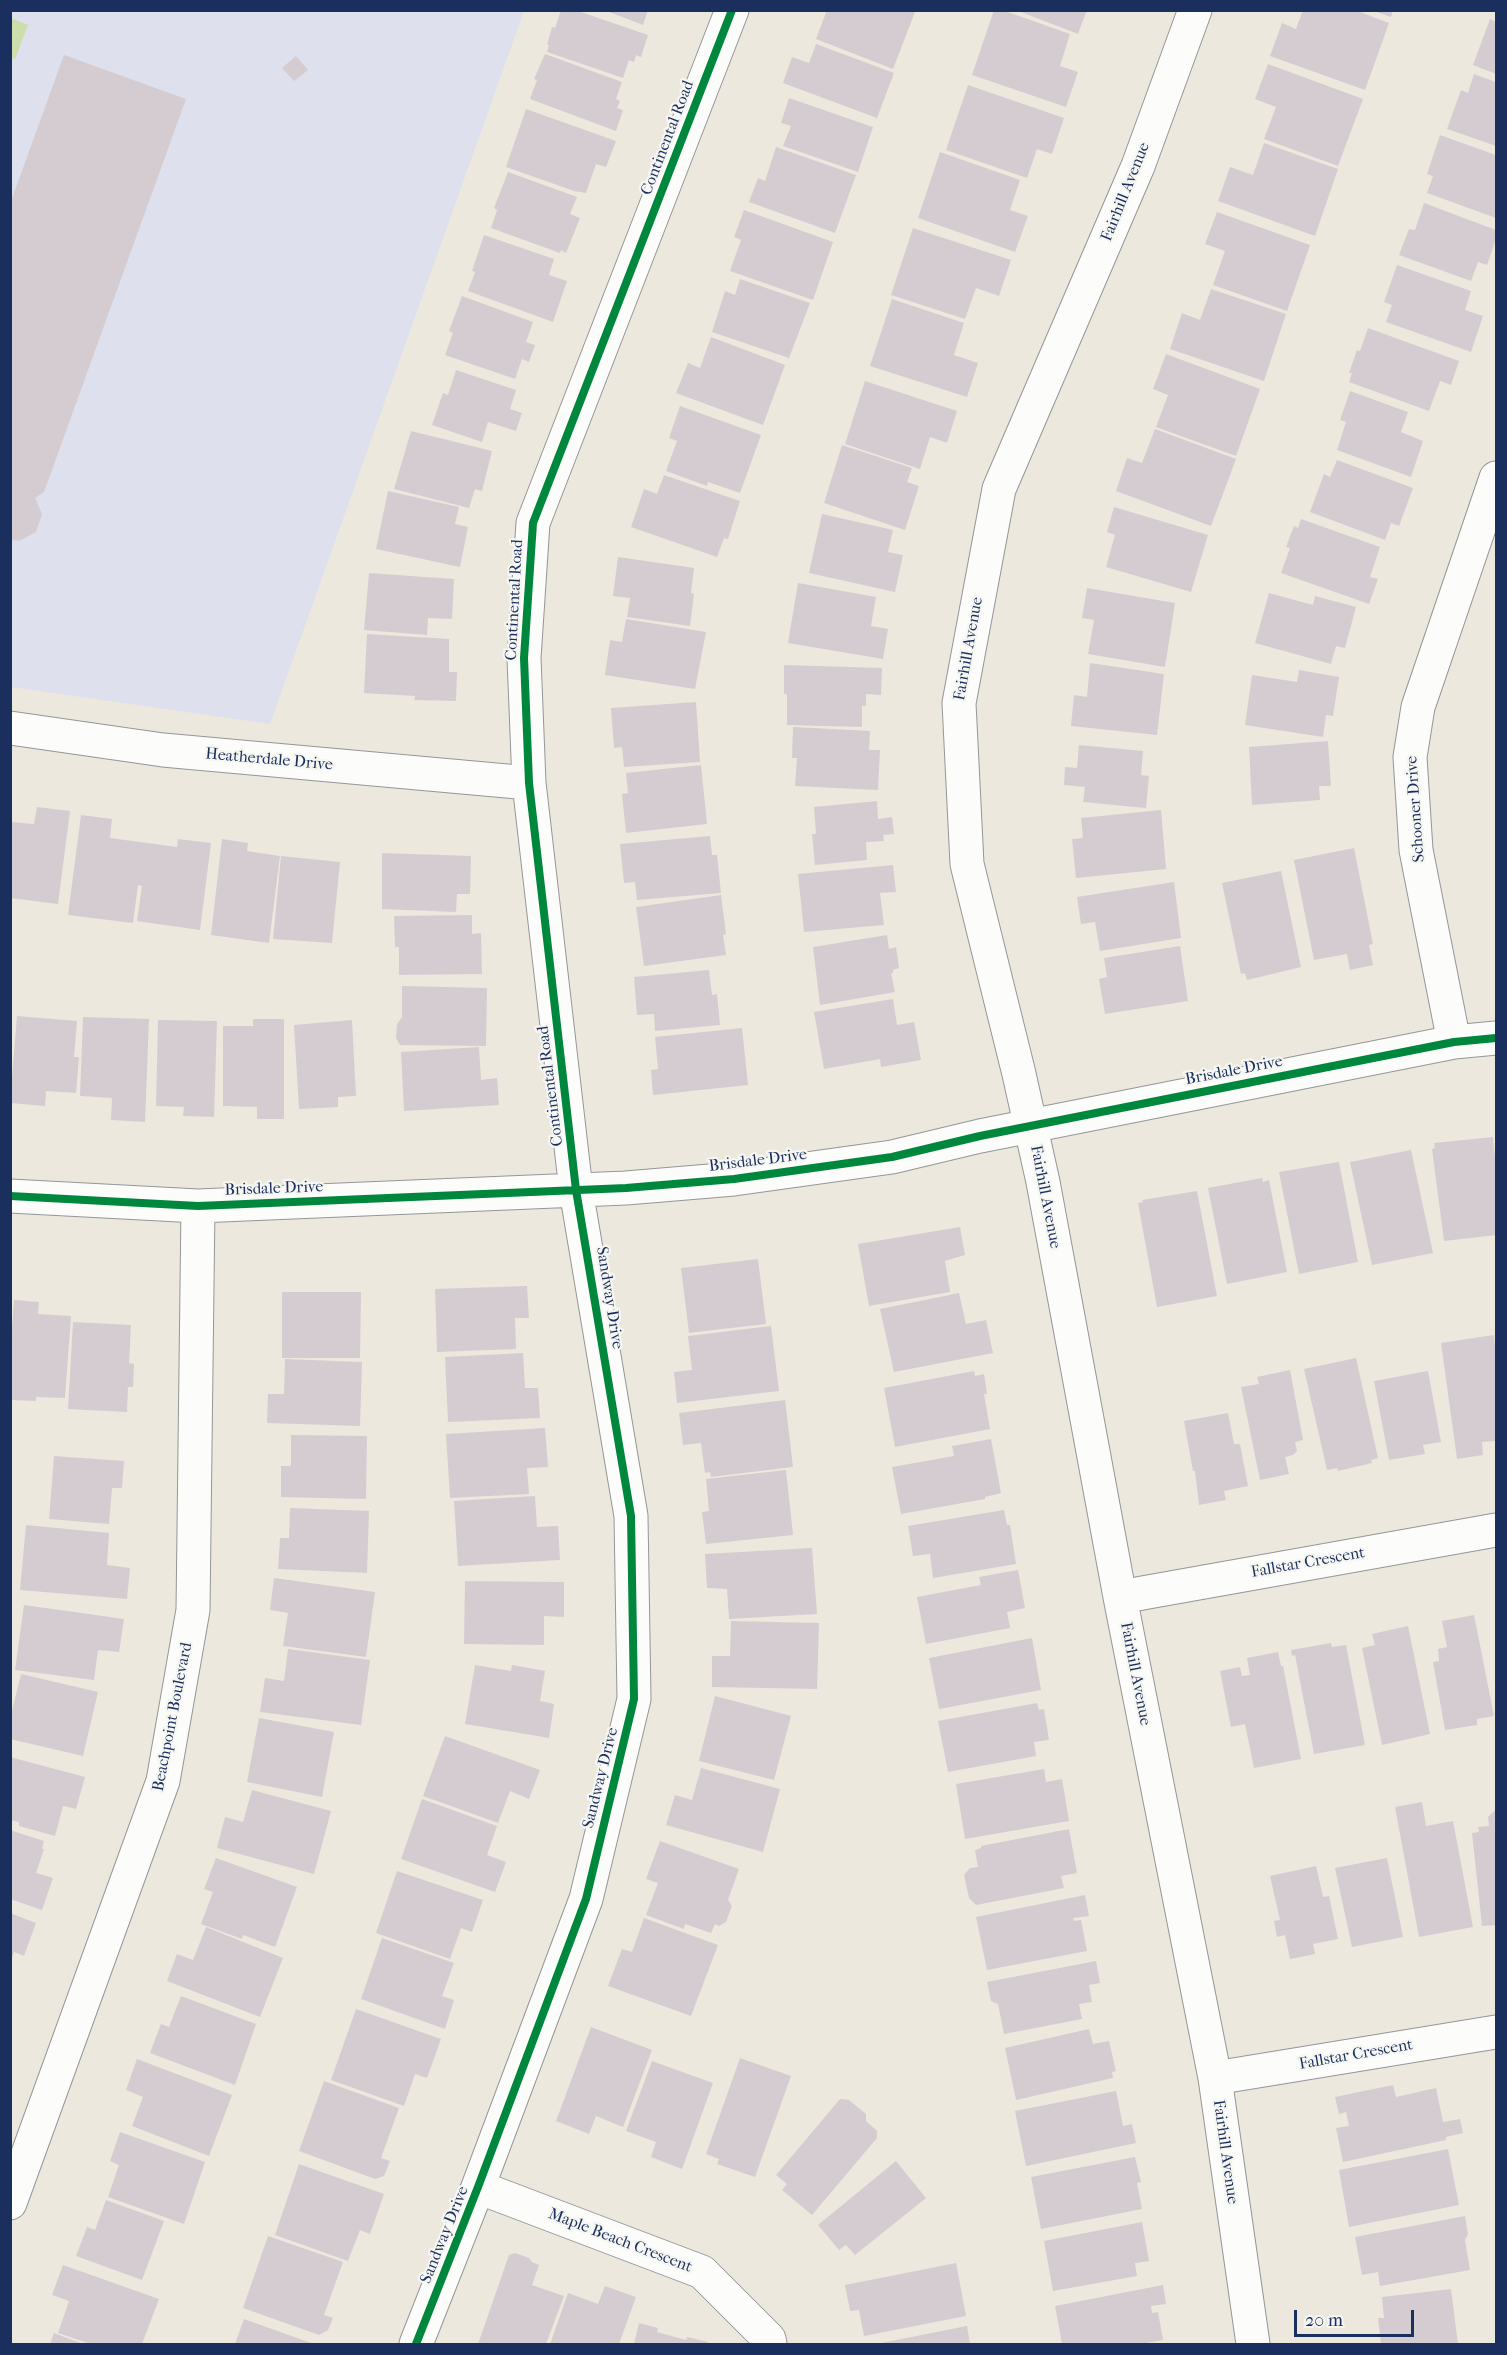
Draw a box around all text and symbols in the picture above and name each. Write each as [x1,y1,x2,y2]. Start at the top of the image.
street label: Continental Road [637,78,699,198]
street label: Fairhill Avenue [1097,140,1155,244]
street label: Continental Road [502,539,528,661]
street label: Fairhill Avenue [950,596,988,702]
street label: Heatherdale Drive [205,745,333,775]
street label: Schooner Drive [1403,755,1429,863]
street label: Continental Road [534,1025,568,1147]
street label: Brisdale Drive [1184,1052,1284,1090]
street label: Fairhill Avenue [1026,1144,1064,1250]
street label: Brisdale Drive [708,1145,808,1177]
street label: Brisdale Drive [224,1178,324,1200]
street label: Sandway Drive [591,1245,627,1351]
street label: Fallstar Crescent [1250,1544,1366,1582]
street label: Fairhill Avenue [1116,1621,1154,1727]
street label: Beachpoint Boulevard [149,1641,197,1793]
street label: Sandway Drive [579,1726,623,1830]
street label: Fallstar Crescent [1298,2036,1414,2074]
street label: Fairhill Avenue [1208,2099,1242,2205]
street label: Sandway Drive [417,2183,473,2287]
street label: Maple Beach Crescent [545,2205,695,2277]
scale bar [1297,2298,1417,2336]
text: 20 m [1305,2310,1343,2331]

